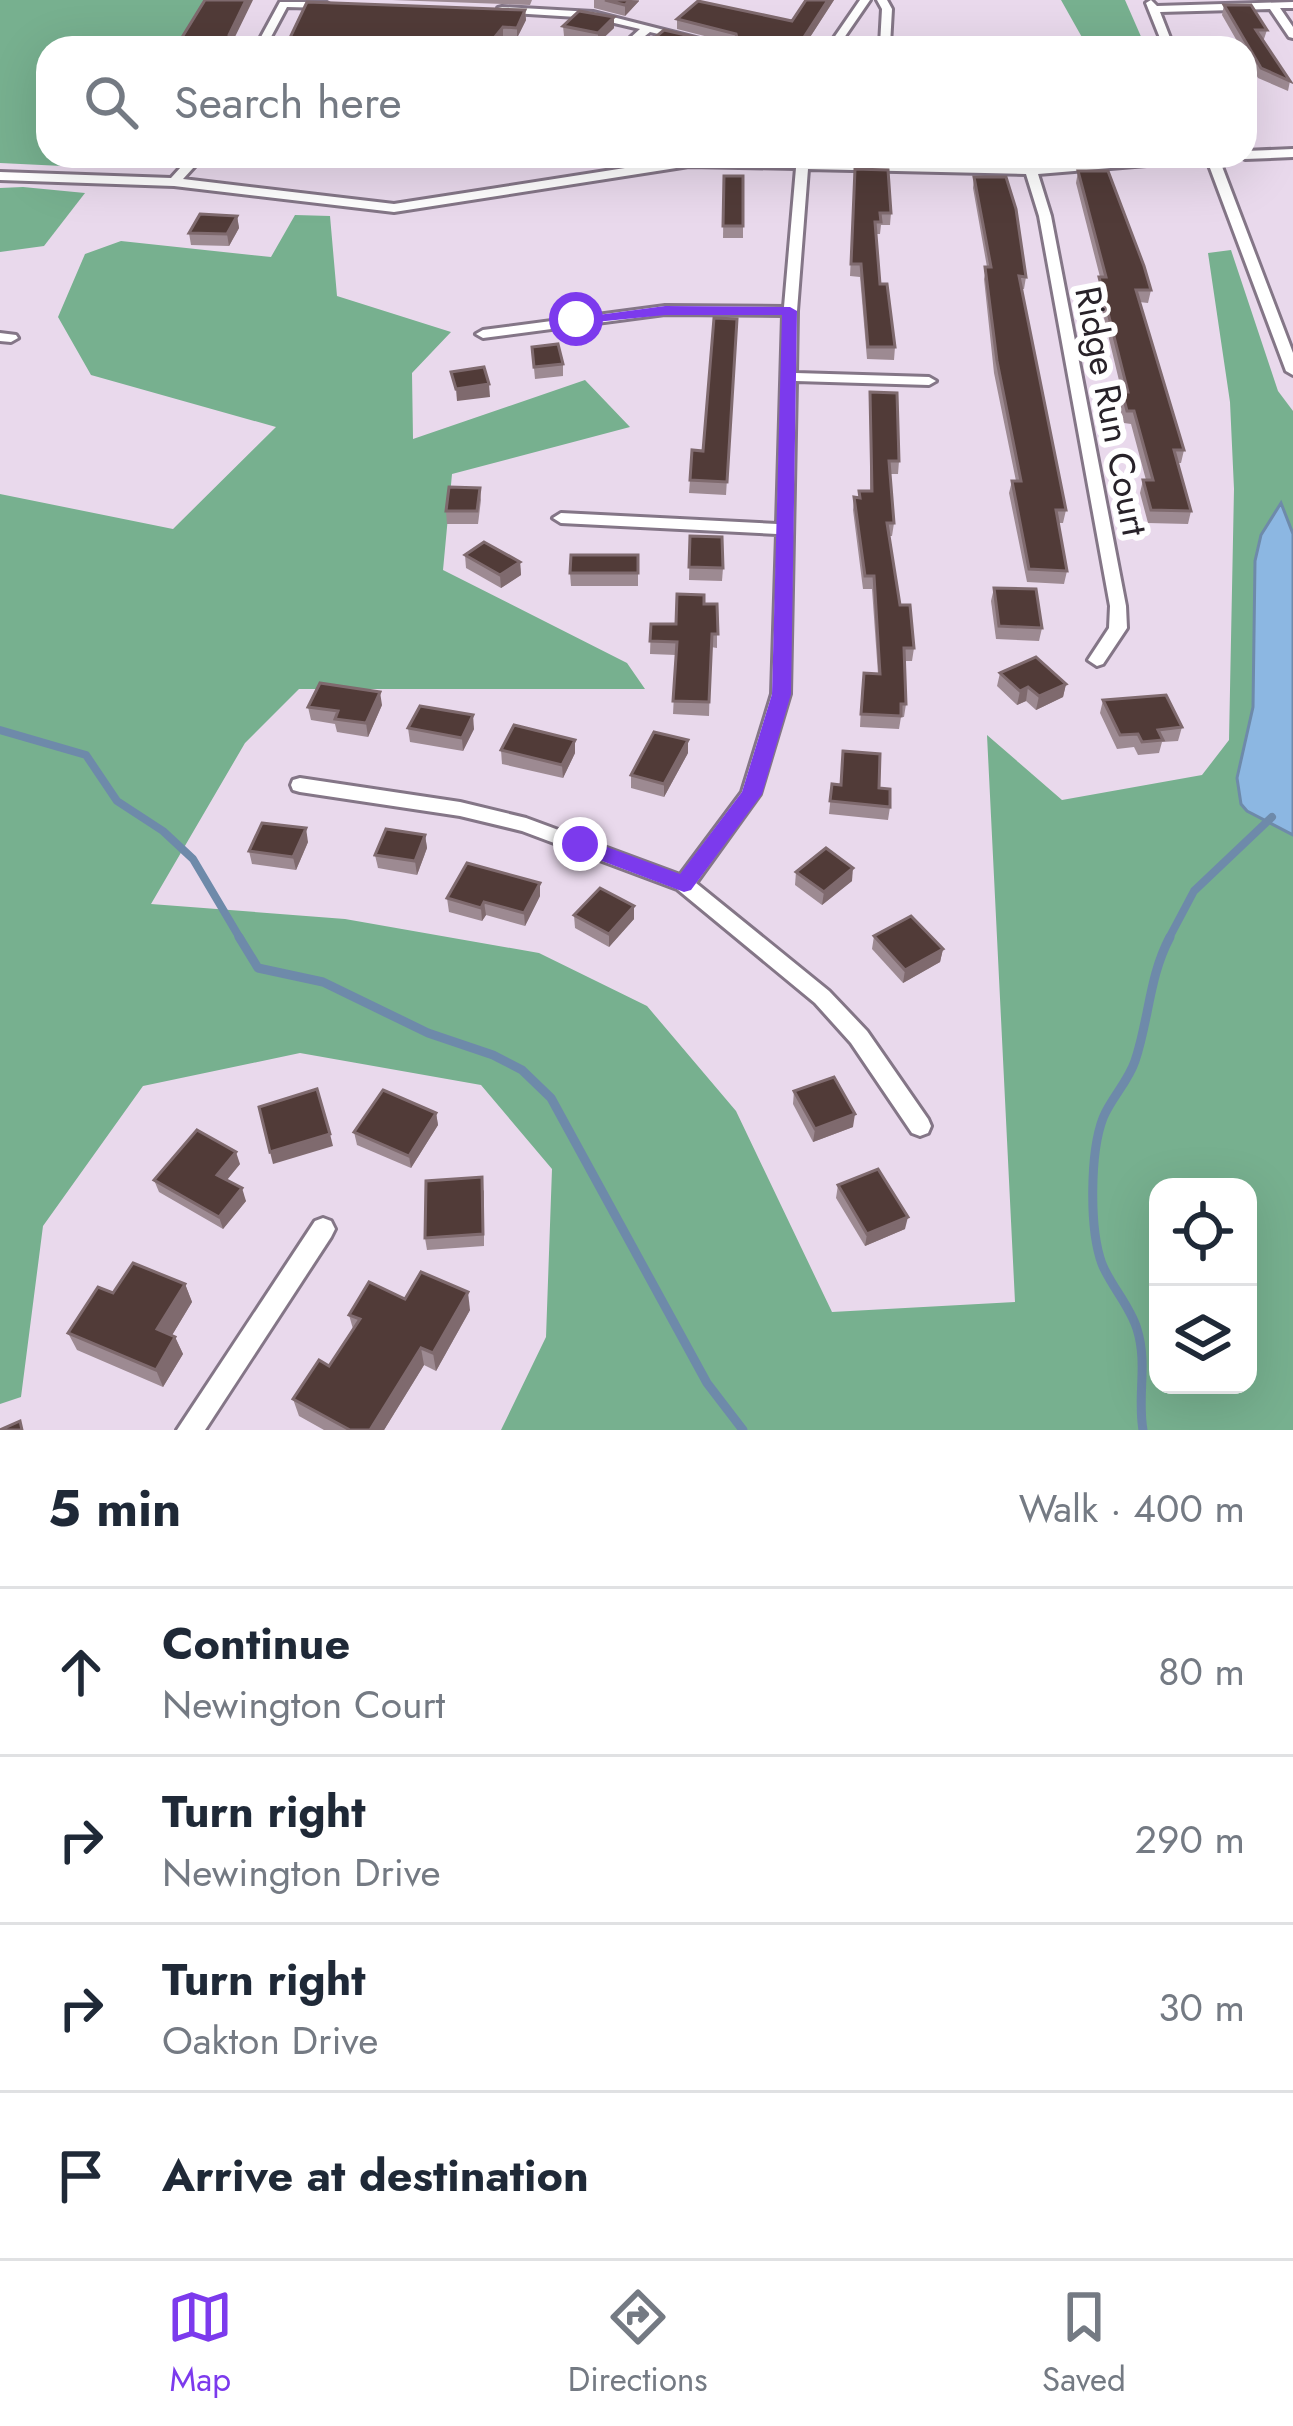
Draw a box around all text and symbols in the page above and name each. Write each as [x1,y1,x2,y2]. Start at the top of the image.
search box [36,36,1257,168]
icon: search [78,69,144,135]
text: Search here [174,70,402,135]
street label: Ridge Run Court [1062,282,1162,540]
route start [549,292,603,346]
route end [553,817,607,871]
map controls [1149,1178,1257,1394]
button: locate [1149,1178,1257,1286]
button: layers [1149,1286,1257,1394]
text: 5 min [48,1471,181,1545]
text: Walk · 400 m [1019,1480,1245,1537]
text: Continue [162,1611,350,1676]
icon: ahead [48,1639,114,1705]
text: 80 m [1158,1643,1245,1700]
text: Newington Court [162,1676,445,1733]
text: Turn right [162,1779,366,1844]
icon: right [48,1807,114,1873]
text: 290 m [1135,1811,1245,1868]
text: Newington Drive [162,1844,441,1901]
text: Turn right [162,1947,366,2012]
icon: right [48,1975,114,2041]
text: 30 m [1158,1979,1245,2036]
text: Oakton Drive [162,2012,378,2069]
icon: arrive [48,2143,114,2209]
text: Arrive at destination [162,2143,589,2208]
tab: Map [167,2284,233,2403]
tab: Directions [568,2284,708,2403]
tab: Saved [1042,2284,1126,2403]

